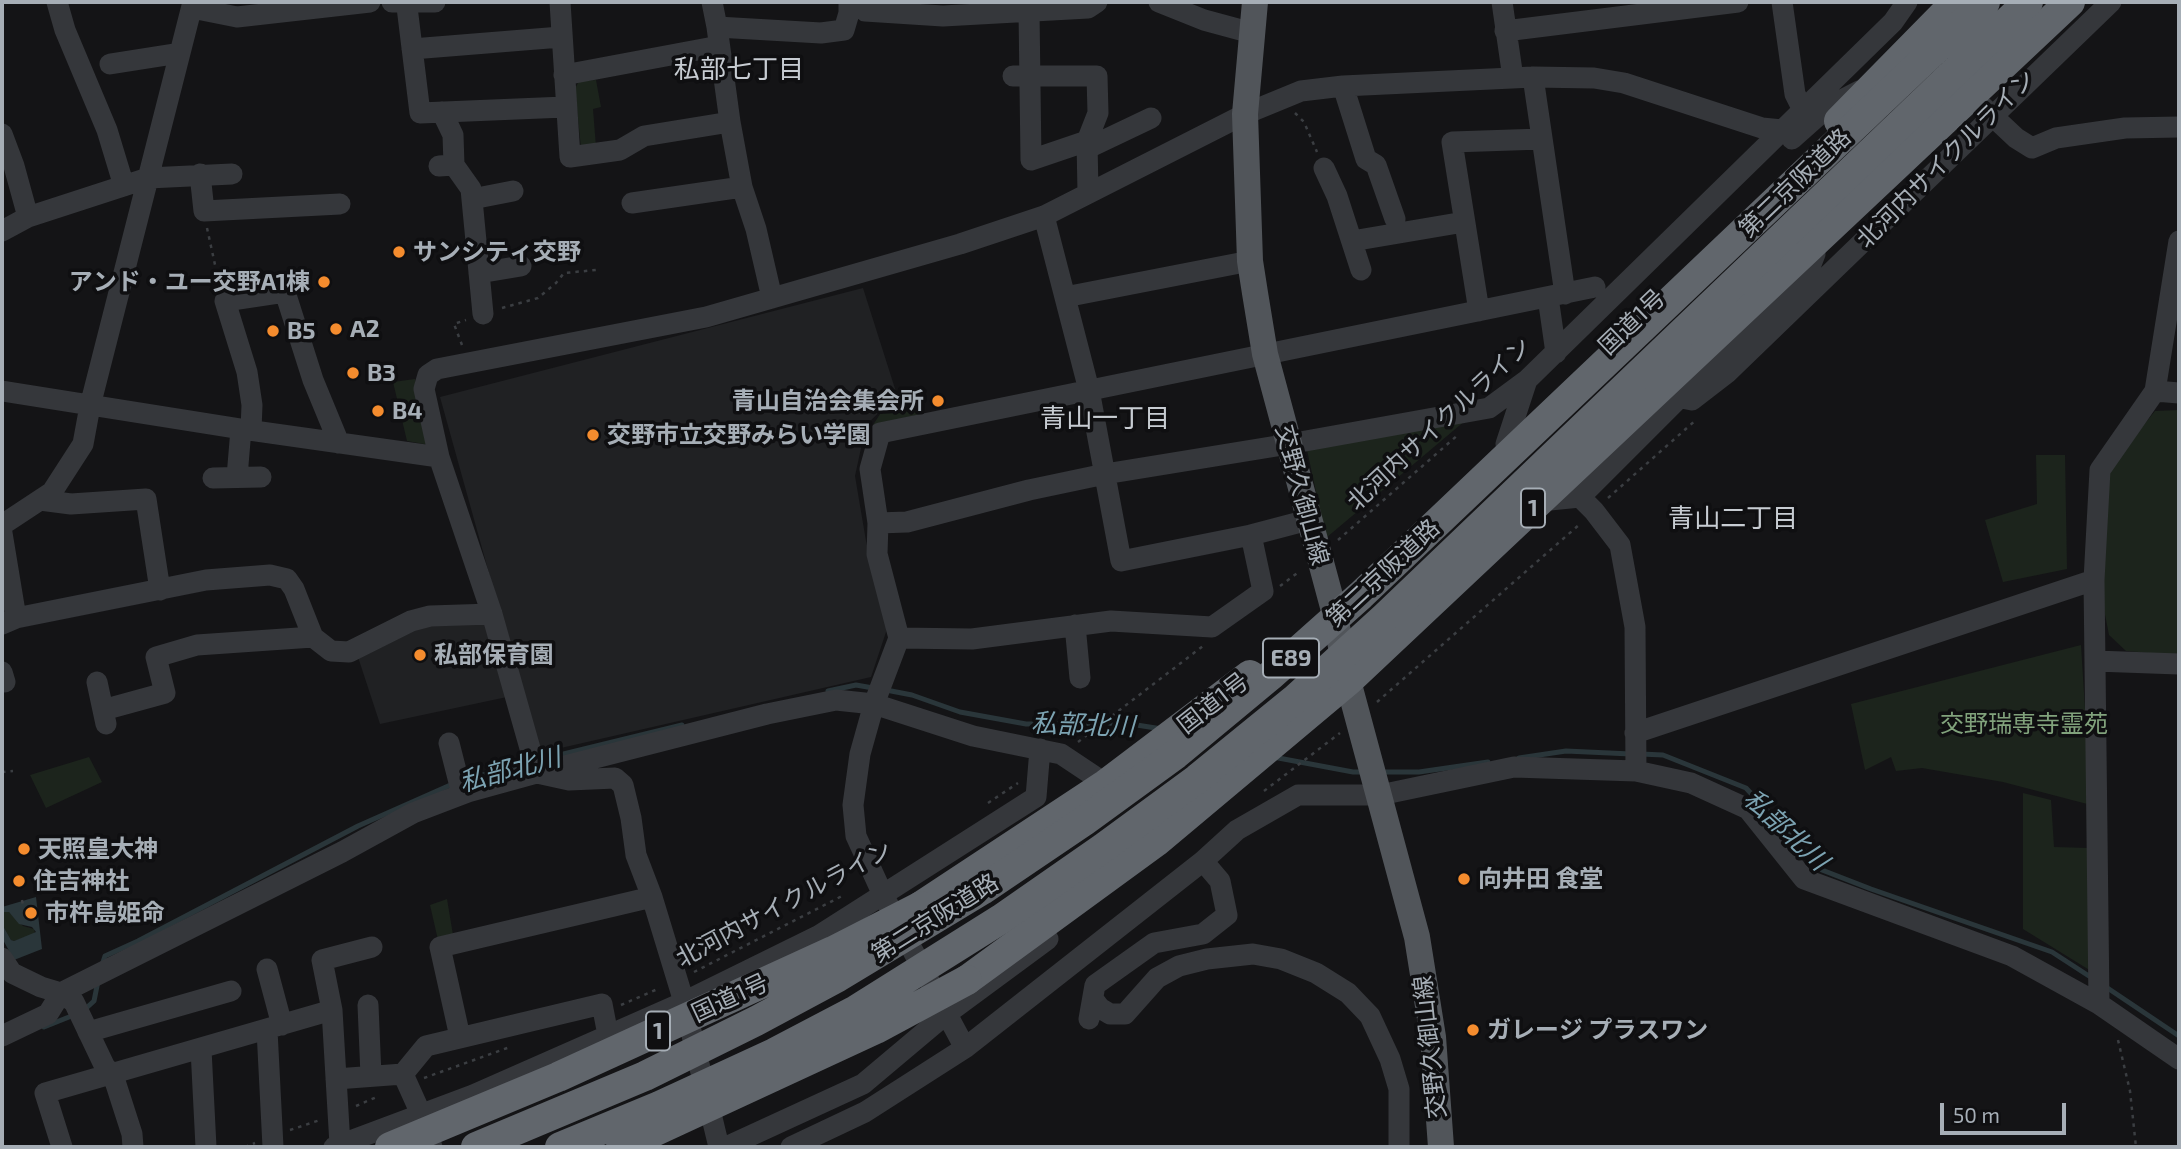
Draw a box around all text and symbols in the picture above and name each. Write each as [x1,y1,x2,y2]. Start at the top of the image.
district label: 私部七丁目 [674,53,804,85]
street label: 北河内サイクルライン [1851,64,2041,254]
street label: 第二京阪道路 [1733,123,1857,243]
place label: サンシティ交野 [413,238,581,266]
marker: サンシティ交野 [391,244,407,260]
place label: アンド・ユー交野A1棟 [69,268,310,296]
marker: アンド・ユー交野A1棟 [316,274,332,290]
street label: 国道1号 [1593,283,1671,361]
place label: A2 [350,315,380,343]
place label: B5 [287,317,316,345]
marker: A2 [328,321,344,337]
marker: B5 [265,323,281,339]
street label: 北河内サイクルライン [1341,332,1537,516]
place label: B3 [367,359,396,387]
marker: B3 [345,365,361,381]
place label: 青山自治会集会所 [732,387,924,415]
marker: 青山自治会集会所 [930,393,946,409]
place label: B4 [392,397,423,425]
district label: 青山一丁目 [1040,402,1170,434]
marker: B4 [370,403,386,419]
place label: 交野市立交野みらい学園 [607,421,871,449]
street label: 交野久御山線 [1269,422,1335,568]
marker: 交野市立交野みらい学園 [585,427,601,443]
road number: 1 [1521,488,1545,528]
district label: 青山二丁目 [1668,502,1798,534]
street label: 第二京阪道路 [1321,513,1445,633]
road number: E89 [1263,638,1319,678]
place label: 私部保育園 [434,641,554,669]
marker: 私部保育園 [412,647,428,663]
street label: 国道1号 [1172,667,1254,739]
water label: 私部北川 [1030,708,1136,742]
park label: 交野瑞専寺霊苑 [1940,710,2108,738]
water label: 私部北川 [456,741,564,799]
water label: 私部北川 [1737,783,1835,877]
place label: 天照皇大神 [38,835,158,863]
street label: 北河内サイクルライン [671,835,897,973]
marker: 天照皇大神 [16,841,32,857]
place label: 向井田 食堂 [1478,865,1603,893]
place label: 住吉神社 [33,867,129,895]
street label: 第二京阪道路 [866,868,1004,968]
marker: 向井田 食堂 [1456,871,1472,887]
marker: 住吉神社 [11,873,27,889]
place label: 市杵島姫命 [45,899,165,927]
marker: 市杵島姫命 [23,905,39,921]
street label: 国道1号 [687,968,773,1028]
street label: 交野久御山線 [1408,974,1452,1120]
road number: 1 [646,1012,670,1050]
place label: ガレージ プラスワン [1487,1016,1708,1044]
marker: ガレージ プラスワン [1465,1022,1481,1038]
scale bar [1943,1090,2069,1134]
text: 50 m [1953,1102,2000,1127]

